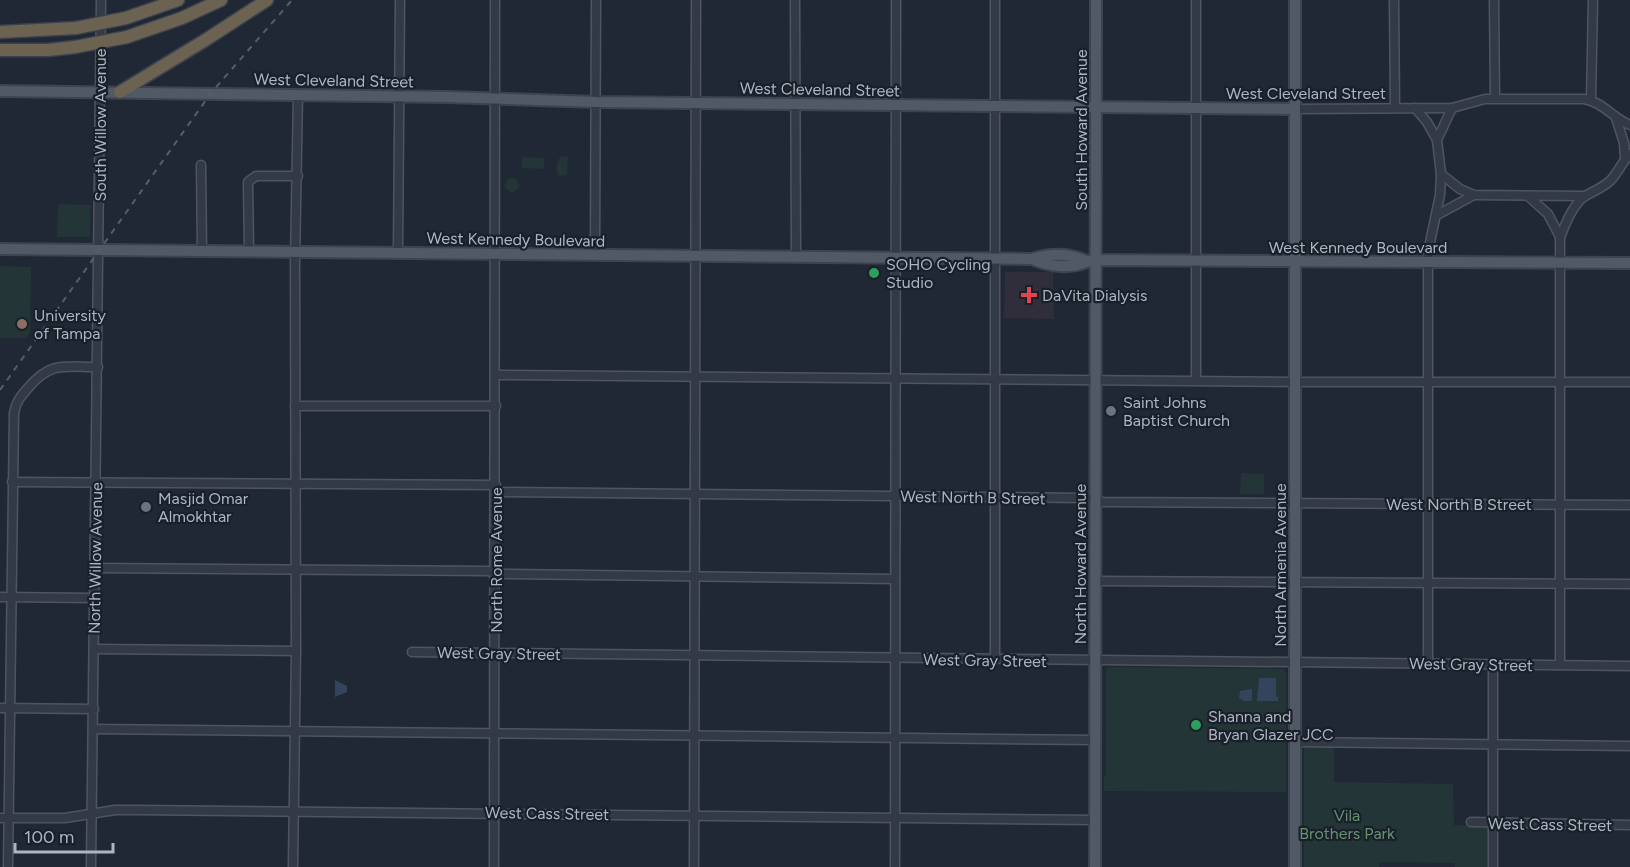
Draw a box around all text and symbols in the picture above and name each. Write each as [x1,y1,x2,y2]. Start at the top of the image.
street label: South Willow Avenue [91,48,110,201]
street label: South Howard Avenue [1072,49,1091,211]
street label: West Cleveland Street [254,70,414,91]
street label: West Cleveland Street [740,79,900,100]
street label: West Cleveland Street [1226,84,1386,103]
street label: West Kennedy Boulevard [426,228,606,251]
street label: West Kennedy Boulevard [1269,238,1447,257]
place label: SOHO Cycling Studio [886,255,991,292]
marker: SOHO Cycling Studio [867,266,881,280]
marker: DaVita Dialysis [1020,286,1038,304]
place label: DaVita Dialysis [1042,286,1148,305]
place label: University of Tampa [34,306,106,343]
marker: University of Tampa [15,317,29,331]
place label: Saint Johns Baptist Church [1123,393,1230,430]
marker: Saint Johns Baptist Church [1104,404,1118,418]
street label: North Willow Avenue [85,482,106,634]
street label: North Armenia Avenue [1271,483,1290,647]
street label: North Howard Avenue [1071,484,1090,644]
street label: North Rome Avenue [487,487,506,633]
street label: West North B Street [900,487,1046,508]
place label: Masjid Omar Almokhtar [158,489,249,526]
street label: West North B Street [1386,495,1532,514]
marker: Masjid Omar Almokhtar [139,500,153,514]
street label: West Gray Street [437,643,561,664]
street label: West Gray Street [923,650,1047,671]
street label: West Gray Street [1409,654,1533,675]
place label: Shanna and Bryan Glazer JCC [1208,707,1334,744]
marker: Shanna and Bryan Glazer JCC [1189,718,1203,732]
street label: West Cass Street [485,803,609,824]
park label: Vila Brothers Park [1299,806,1395,843]
street label: West Cass Street [1488,814,1612,835]
scale bar [15,816,112,854]
text: 100 m [24,826,74,848]

